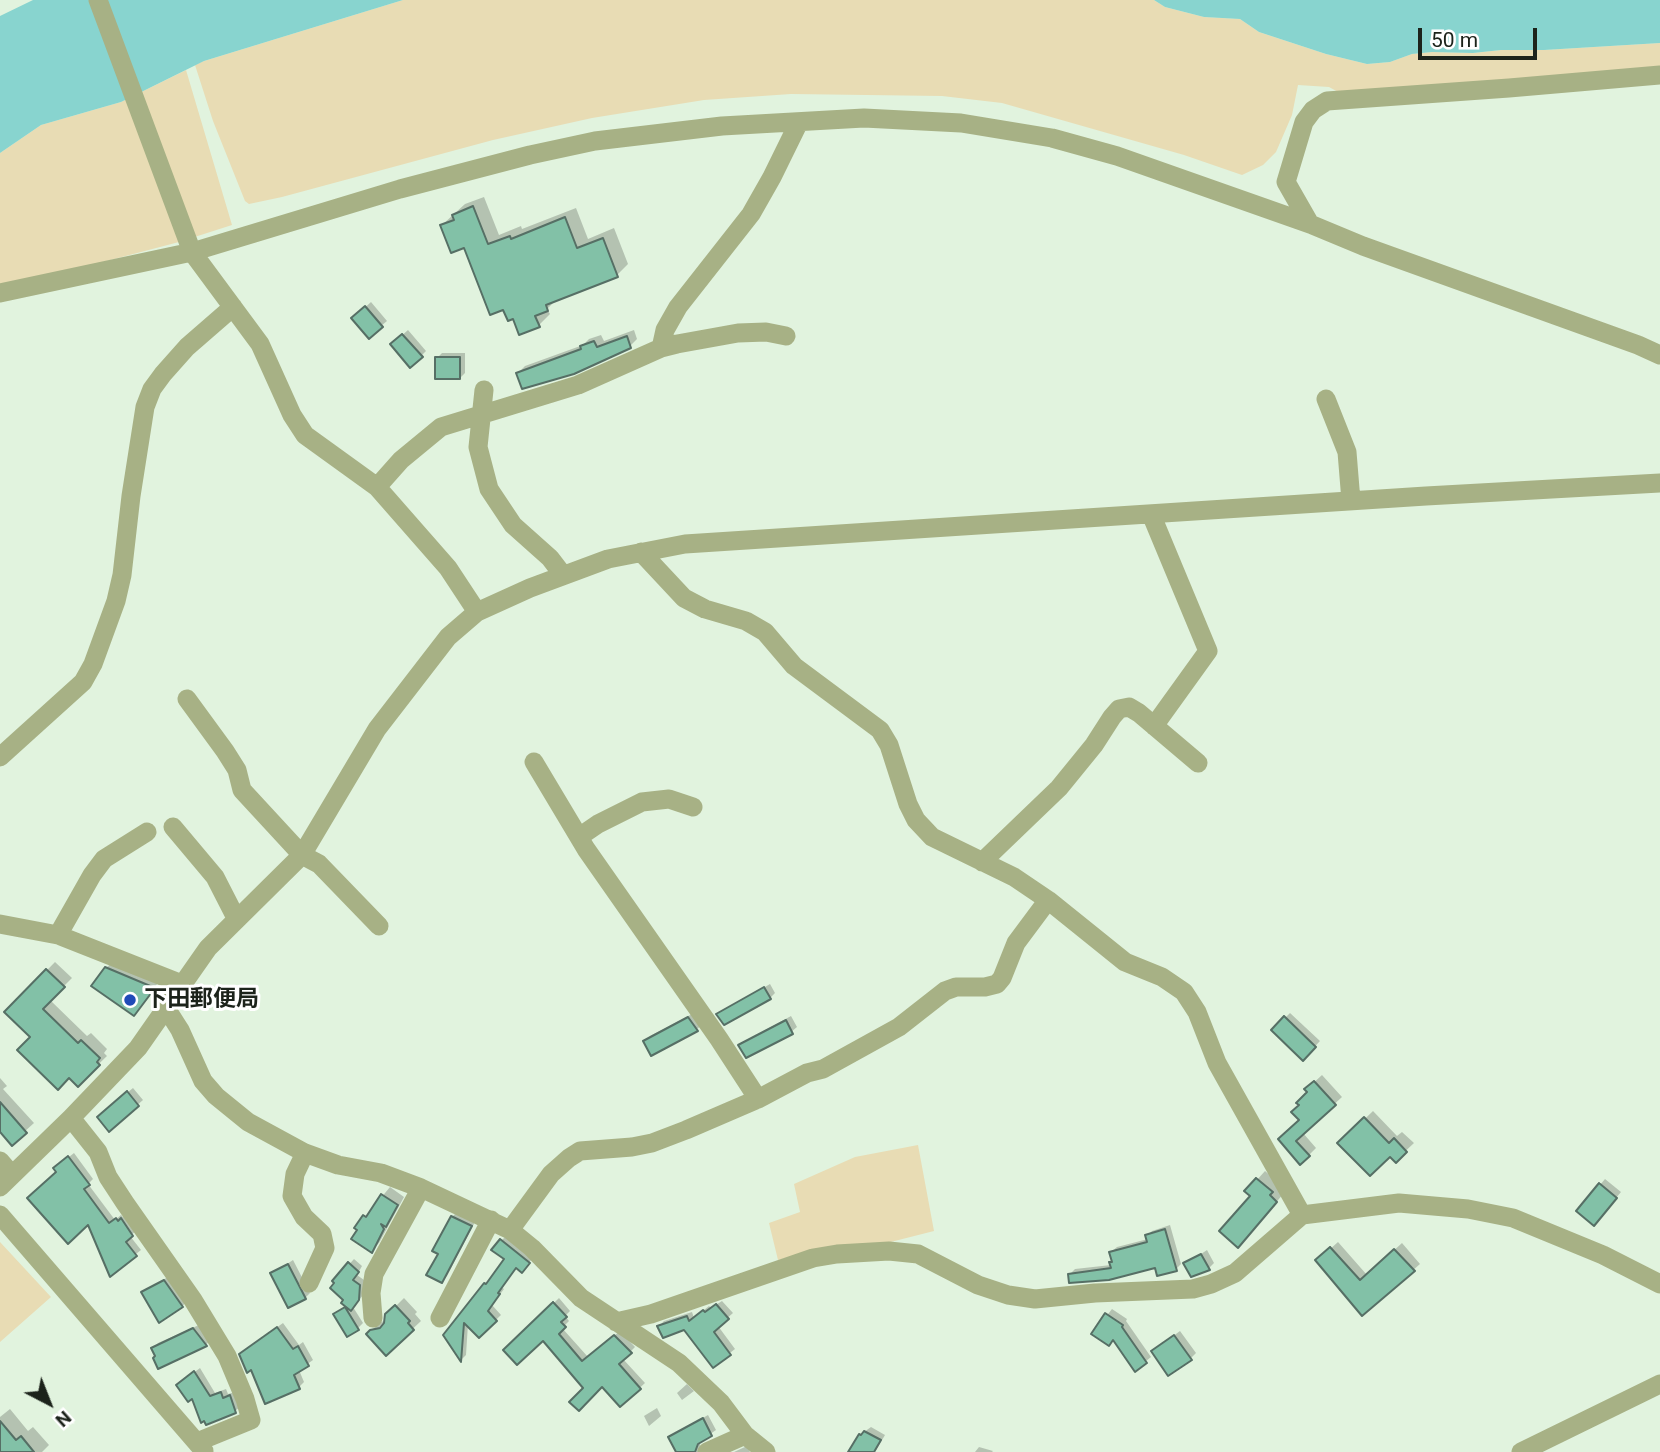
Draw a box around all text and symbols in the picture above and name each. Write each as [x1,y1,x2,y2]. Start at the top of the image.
scale bar [1422,14,1541,58]
text: 50 m [1431,28,1478,52]
place label: 下田郵便局 [144,986,259,1014]
marker: 下田郵便局 [122,992,138,1008]
north arrow [14,1368,84,1438]
text: N [51,1406,76,1432]

